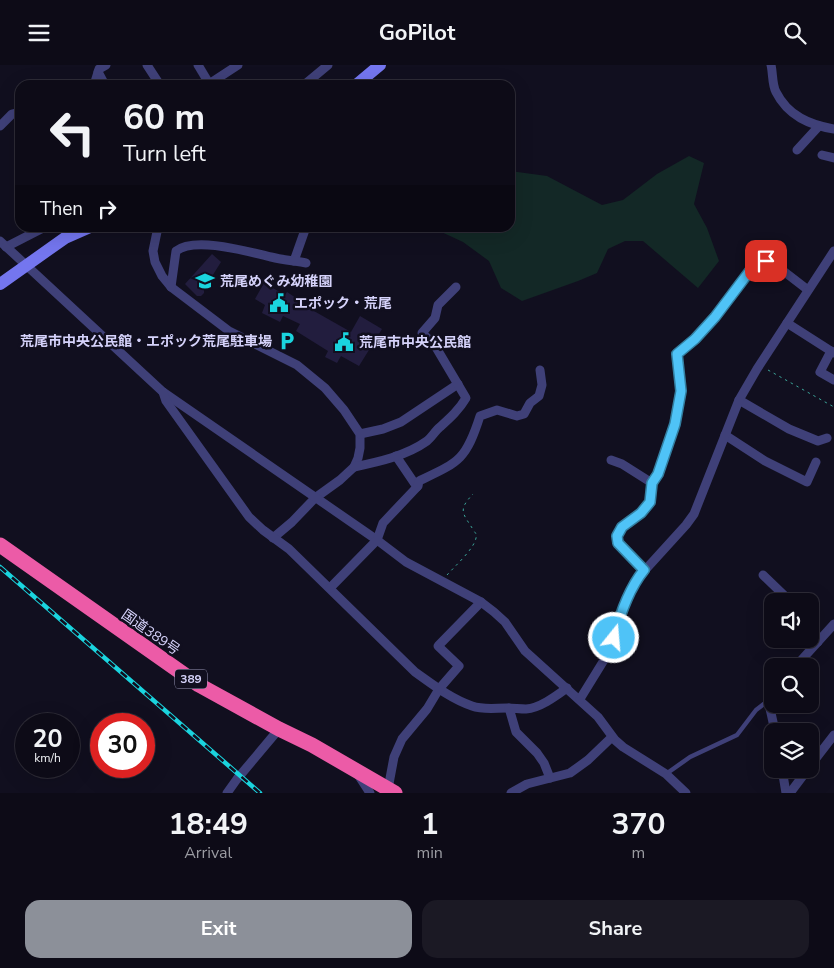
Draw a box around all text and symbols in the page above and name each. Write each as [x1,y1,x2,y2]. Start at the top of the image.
text: GoPilot [379,18,455,48]
icon: menu [25,19,53,47]
icon: search [781,19,809,47]
text: 60 m [123,94,205,141]
icon: left [40,100,105,165]
text: Turn left [123,139,206,169]
icon: right [93,195,121,223]
text: Then [40,196,83,222]
pin [745,240,787,282]
icon: arrive [752,247,780,275]
school or university icon: 荒尾めぐみ幼稚園 [194,270,216,292]
place label: 荒尾めぐみ幼稚園 [220,272,332,291]
public building icon: エポック・荒尾 [268,292,290,314]
place label: エポック・荒尾 [294,294,392,313]
parking icon: 荒尾市中央公民館・エポック荒尾駐車場 [276,330,298,352]
public building icon: 荒尾市中央公民館 [333,331,355,353]
place label: 荒尾市中央公民館・エポック荒尾駐車場 [20,332,272,351]
place label: 荒尾市中央公民館 [359,333,471,352]
map controls [764,593,819,778]
button: sound [764,593,819,648]
street label: 国道389号 [118,605,184,659]
position arrow [587,611,639,663]
button: search [764,658,819,713]
road number: 389 [175,669,207,689]
speed limit sign: 30 [90,713,155,778]
text: 20 [32,722,63,756]
button: layers [764,723,819,778]
text: km/h [34,750,61,766]
text: 18:49 [169,804,248,845]
text: 1 [421,804,439,845]
text: 370 [611,804,665,845]
text: Arrival [184,842,232,864]
text: min [416,842,443,864]
text: m [632,842,645,864]
button: Exit [25,900,412,958]
button: Share [422,900,809,958]

